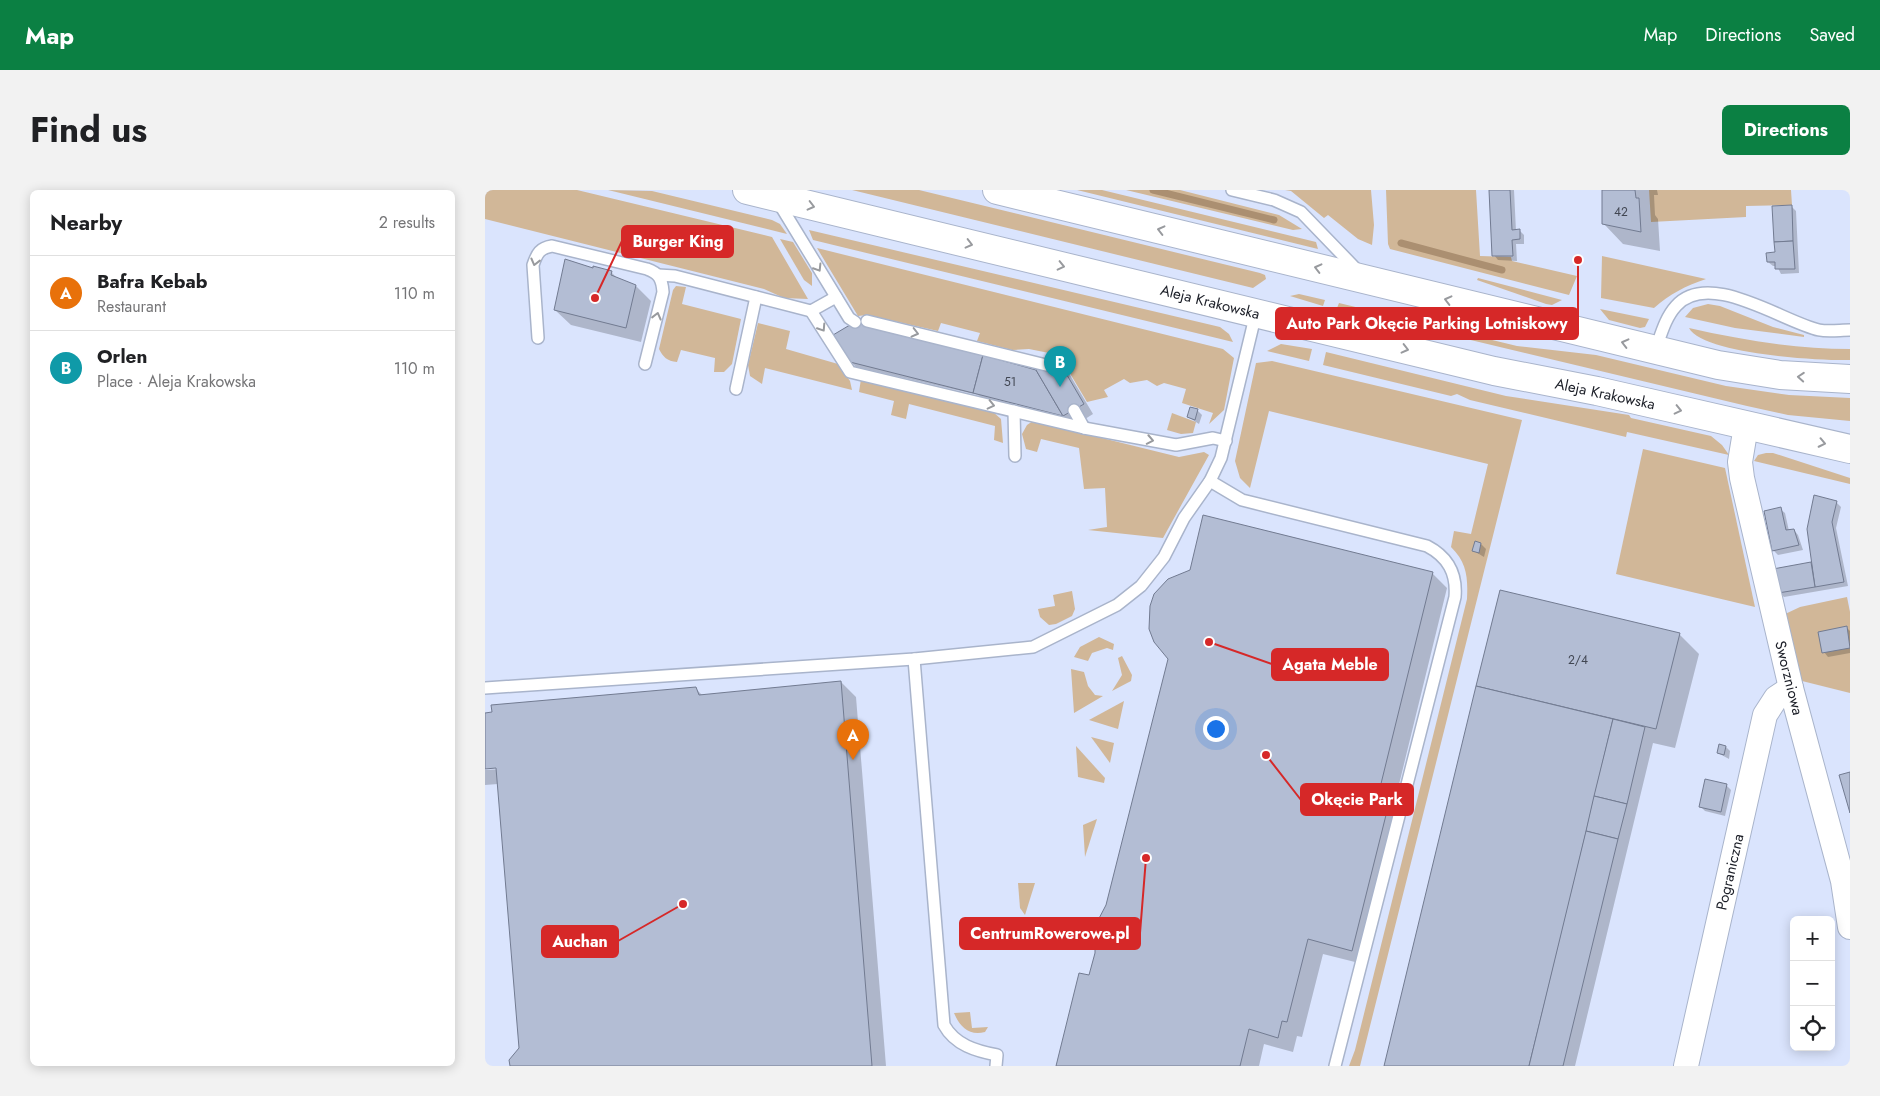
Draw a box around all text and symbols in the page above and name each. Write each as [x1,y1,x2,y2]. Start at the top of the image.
text: Map [25,18,74,53]
text: Map [1644,22,1677,48]
text: Directions [1705,22,1781,48]
text: Saved [1809,22,1855,48]
text: Find us [30,105,147,155]
button: Directions [1722,105,1850,155]
one-way arrow [807,200,816,211]
house number: 42 [1614,203,1628,221]
text: Nearby [50,208,122,238]
text: 2 results [379,211,435,234]
one-way arrow [1156,225,1165,236]
callout: Burger King [622,226,733,257]
text: Burger King [632,230,724,253]
one-way arrow [965,238,974,249]
one-way arrow [530,258,541,266]
one-way arrow [1056,260,1065,271]
one-way arrow [812,263,822,272]
one-way arrow [1315,264,1323,274]
text: Bafra Kebab [97,268,207,295]
street label: Aleja Krakowska [1158,279,1262,325]
text: A [60,282,72,305]
text: 110 m [394,282,435,305]
text: Restaurant [97,295,166,318]
one-way arrow [1443,295,1452,306]
callout: Auto Park Okęcie Parking Lotniskowy [1276,308,1578,339]
one-way arrow [651,312,662,321]
text: Auto Park Okęcie Parking Lotniskowy [1285,312,1568,335]
one-way arrow [816,322,825,332]
one-way arrow [910,327,919,338]
one-way arrow [1620,338,1629,349]
text: Orlen [97,343,147,370]
one-way arrow [1401,343,1410,354]
pin: B [1044,346,1076,387]
text: B [61,357,71,380]
text: 110 m [394,357,435,380]
text: Place · Aleja Krakowska [97,370,256,393]
one-way arrow [1797,371,1805,382]
house number: 51 [1004,373,1016,391]
street label: Aleja Krakowska [1553,373,1657,415]
one-way arrow [987,399,996,410]
one-way arrow [1674,404,1683,415]
one-way arrow [1146,435,1154,445]
one-way arrow [1818,437,1827,448]
street label: Sworzniowa [1769,638,1809,718]
callout: Agata Meble [1272,649,1388,680]
house number: 2/4 [1568,651,1588,669]
text: Agata Meble [1281,653,1378,676]
your location [1203,716,1229,742]
pin: A [837,719,869,760]
callout: Okęcie Park [1301,784,1413,815]
text: Okęcie Park [1311,788,1404,811]
street label: Pograniczna [1711,832,1749,912]
map controls [1790,916,1835,1051]
button: + [1790,916,1835,961]
callout: CentrumRowerowe.pl [960,918,1140,949]
text: CentrumRowerowe.pl [970,922,1130,945]
callout: Auchan [542,926,618,957]
text: Auchan [551,930,608,953]
button: − [1790,961,1835,1006]
button: locate [1790,1006,1835,1051]

